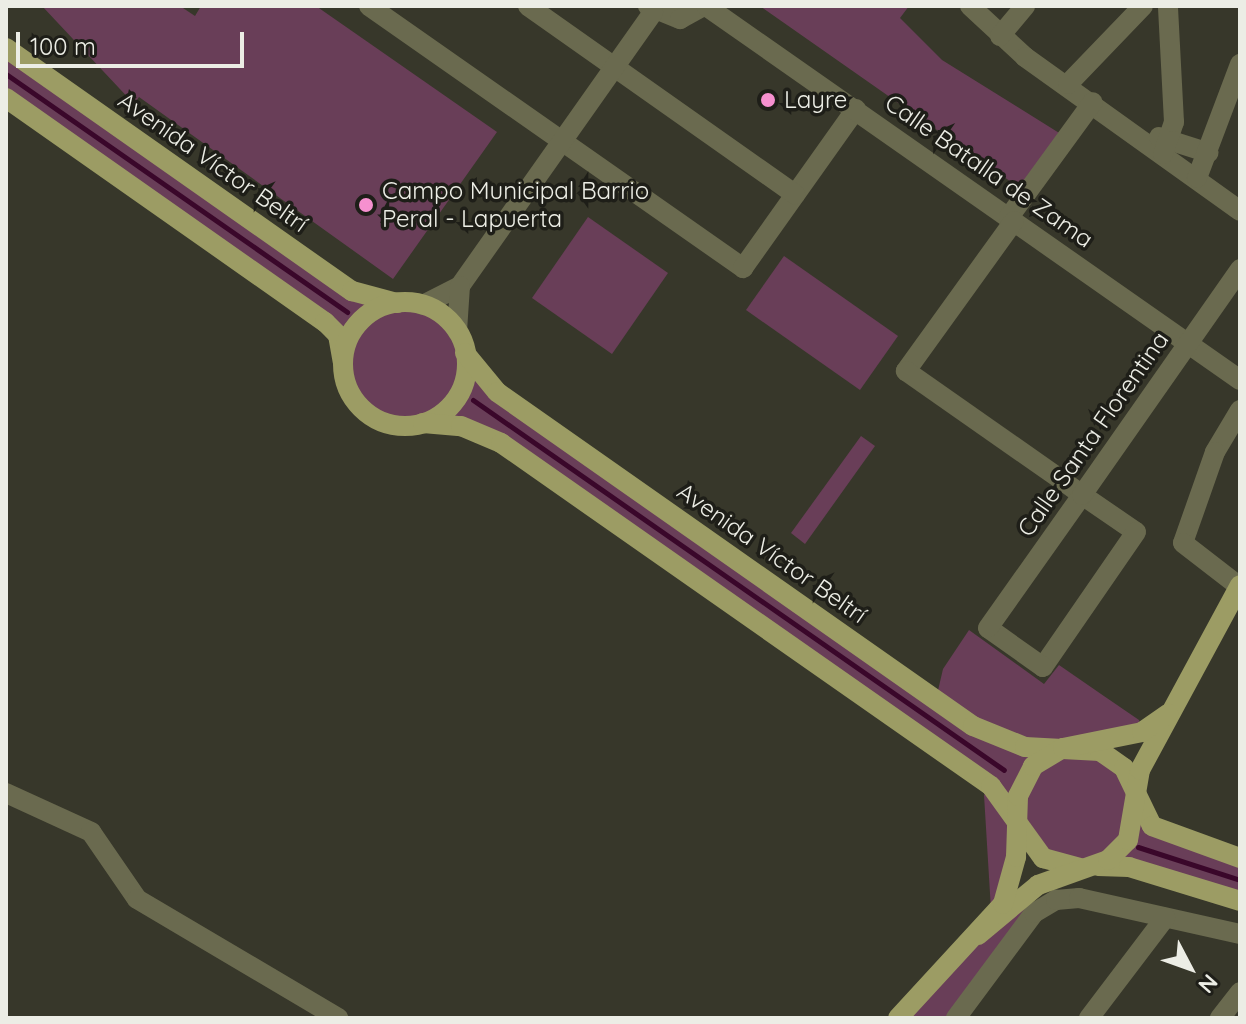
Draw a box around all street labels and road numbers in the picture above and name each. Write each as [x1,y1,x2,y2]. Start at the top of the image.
street label: Avenida Víctor Beltrí [113,86,313,238]
street label: Calle Batalla de Zama [879,88,1099,254]
street label: Calle Santa Florentina [1011,326,1175,542]
street label: Avenida Víctor Beltrí [672,477,872,629]

